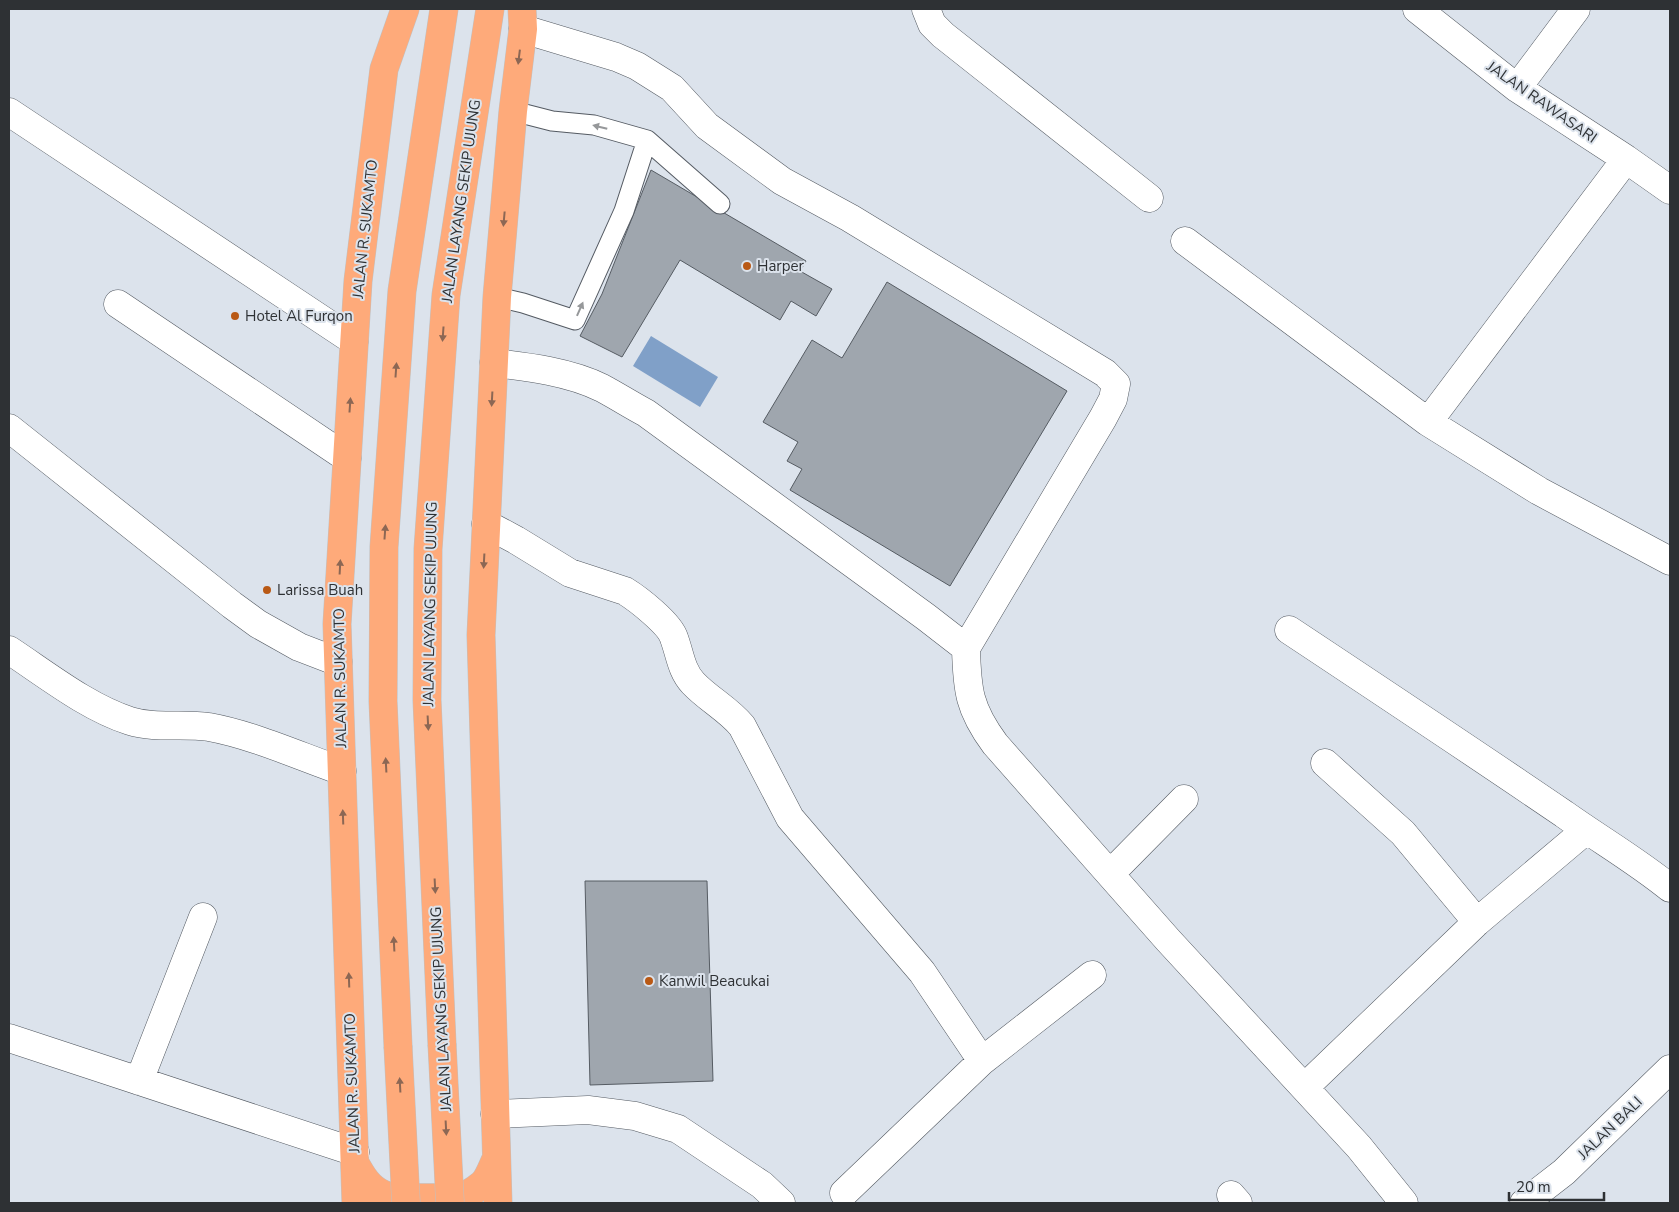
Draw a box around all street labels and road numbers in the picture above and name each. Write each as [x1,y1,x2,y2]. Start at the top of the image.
street label: JALAN RAWASARI [1482,56,1601,147]
street label: JALAN LAYANG SEKIP UJUNG [437,98,485,305]
street label: JALAN R. SUKAMTO [348,158,382,301]
street label: JALAN LAYANG SEKIP UJUNG [418,501,442,708]
street label: JALAN R. SUKAMTO [329,608,351,749]
street label: JALAN LAYANG SEKIP UJUNG [426,906,456,1113]
street label: JALAN R. SUKAMTO [340,1013,364,1154]
street label: JALAN BALI [1573,1092,1647,1165]

